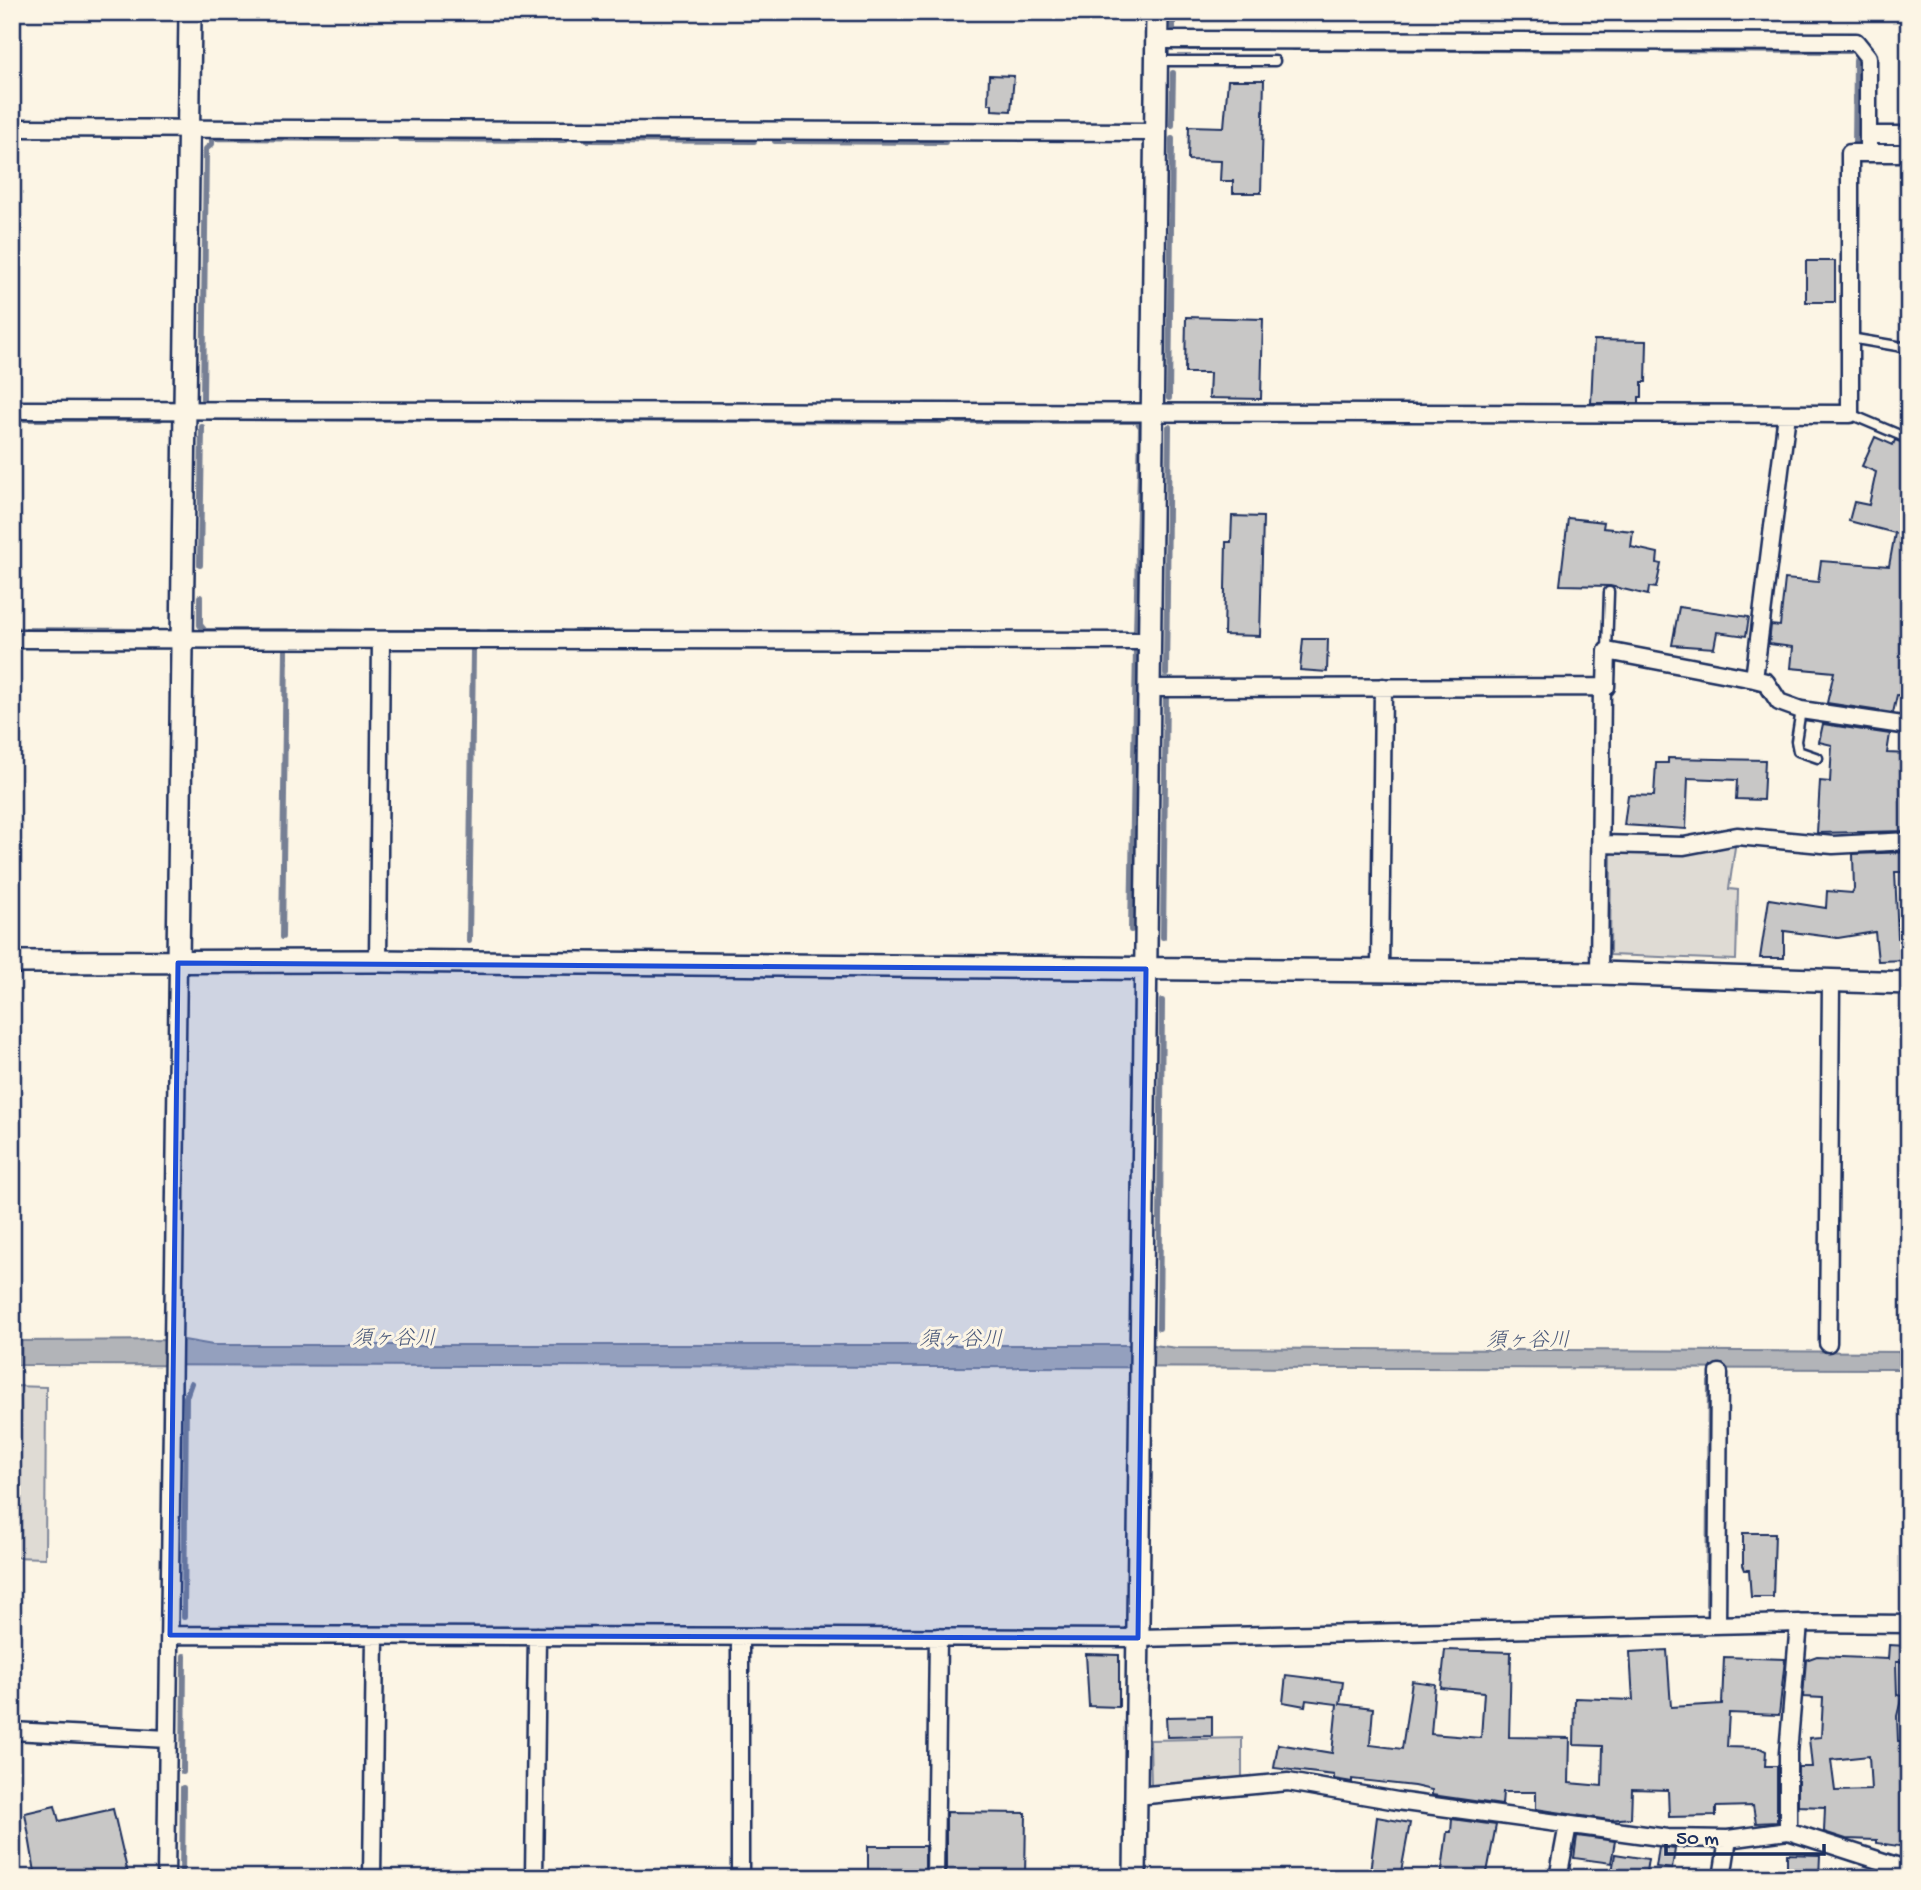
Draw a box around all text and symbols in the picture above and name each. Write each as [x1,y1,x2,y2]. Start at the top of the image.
water label: 須ヶ谷川 [352,1327,436,1353]
water label: 須ヶ谷川 [919,1328,1003,1354]
water label: 須ヶ谷川 [1486,1329,1570,1355]
scale bar [1666,1813,1823,1857]
text: 50 m [1676,1828,1719,1853]

